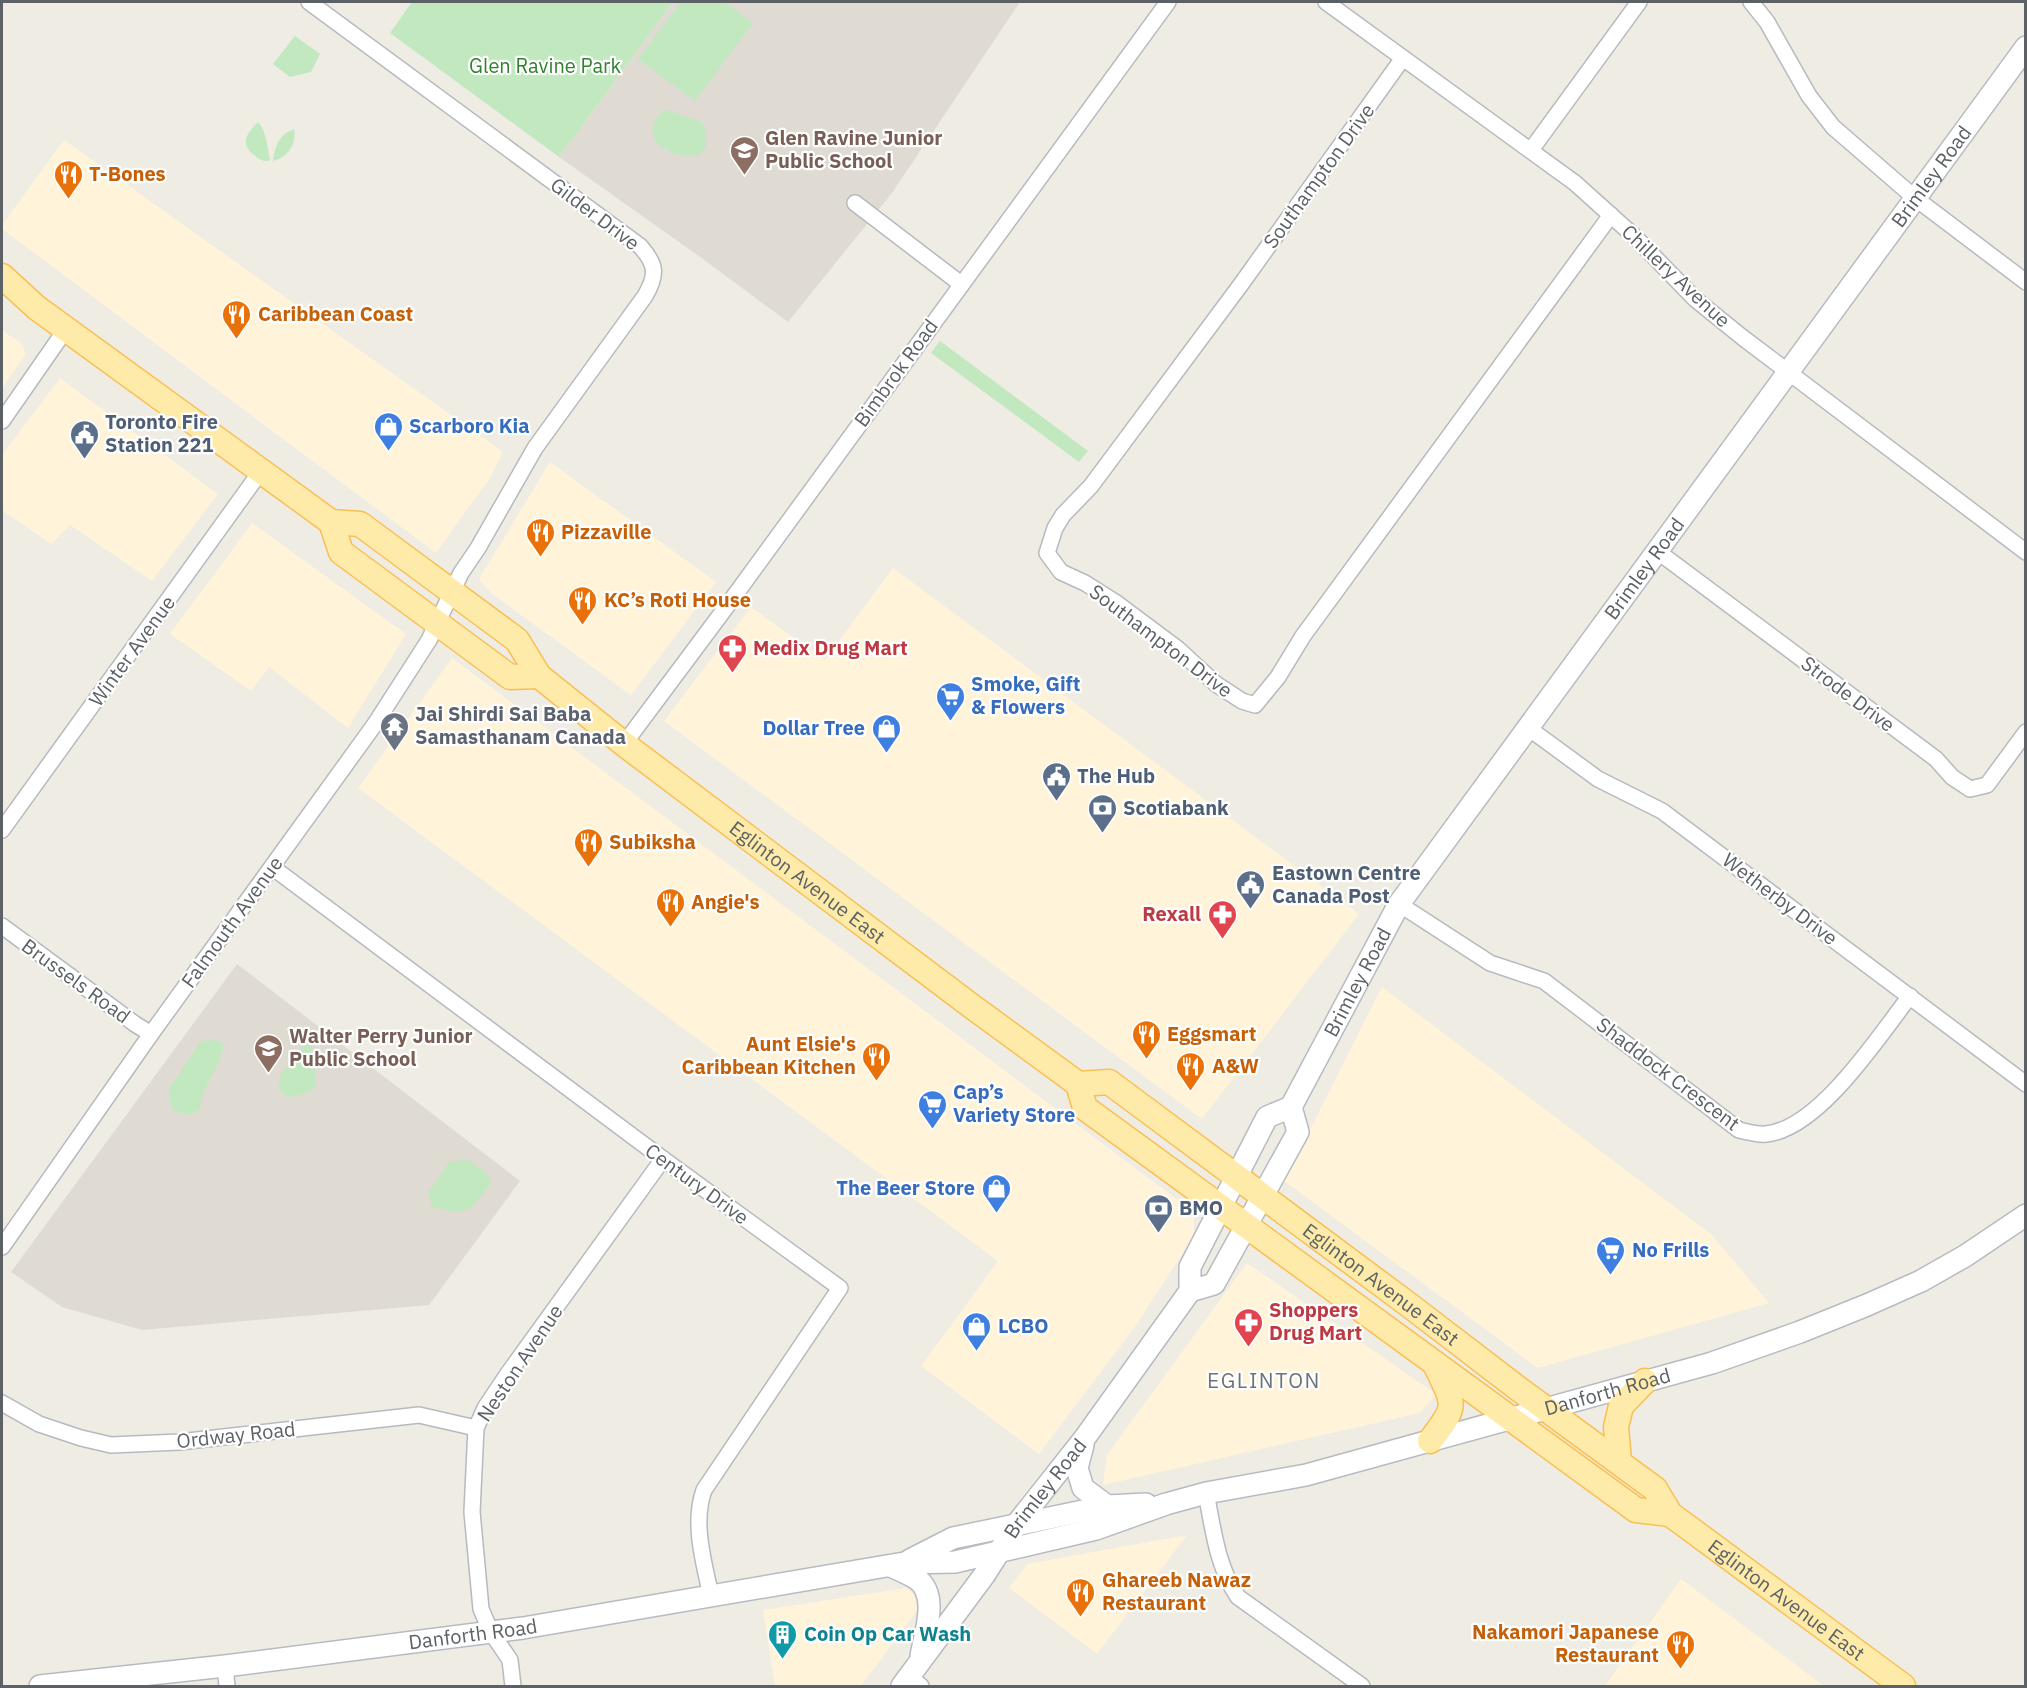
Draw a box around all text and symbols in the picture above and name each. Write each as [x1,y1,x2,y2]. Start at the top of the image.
park label: Glen Ravine Park [469,52,621,79]
street label: Southampton Drive [1257,98,1380,254]
street label: Brimley Road [1885,120,1977,233]
place label: Glen Ravine Junior Public School [765,124,942,174]
school or university icon: Glen Ravine Junior Public School [728,134,760,176]
restaurant icon: T-Bones [52,158,84,200]
place label: T-Bones [89,160,166,187]
street label: Gilder Drive [545,171,646,256]
street label: Chillery Avenue [1616,218,1737,333]
restaurant icon: Caribbean Coast [221,298,253,340]
place label: Caribbean Coast [258,300,413,327]
street label: Bimbrok Road [847,313,944,432]
place label: Toronto Fire Station 221 [105,408,218,458]
shop icon: Scarboro Kia [372,410,404,452]
place label: Scarboro Kia [409,412,530,439]
public building icon: Toronto Fire Station 221 [68,418,100,460]
street label: Brimley Road [1598,512,1690,625]
restaurant icon: Pizzaville [524,516,556,558]
place label: Pizzaville [561,518,651,545]
street label: Southampton Drive [1084,578,1238,703]
restaurant icon: KC’s Roti House [567,584,599,626]
place label: KC’s Roti House [604,586,751,613]
street label: Winter Avenue [82,590,181,712]
pharmacy icon: Medix Drug Mart [716,632,748,674]
place label: Medix Drug Mart [753,634,908,661]
street label: Strode Drive [1796,649,1901,738]
place label: Smoke, Gift & Flowers [971,670,1080,720]
supermarket icon: Smoke, Gift & Flowers [934,680,966,722]
place label: Jai Shirdi Sai Baba Samasthanam Canada [415,700,626,750]
temple icon: Jai Shirdi Sai Baba Samasthanam Canada [378,710,410,752]
shop icon: Dollar Tree [870,712,902,754]
place label: Dollar Tree [762,714,865,741]
public building icon: The Hub [1040,760,1072,802]
place label: The Hub [1077,762,1155,789]
bank icon: Scotiabank [1086,792,1118,834]
place label: Scotiabank [1123,794,1229,821]
street label: Eglinton Avenue East [724,814,891,950]
restaurant icon: Subiksha [572,826,604,868]
place label: Subiksha [609,828,696,855]
street label: Wetherby Drive [1717,846,1843,951]
street label: Falmouth Avenue [175,850,288,993]
place label: Eastown Centre Canada Post [1272,859,1421,909]
public building icon: Eastown Centre Canada Post [1235,868,1267,910]
restaurant icon: Angie's [654,886,686,928]
place label: Angie's [691,888,760,915]
pharmacy icon: Rexall [1206,898,1238,940]
place label: Rexall [1142,900,1201,927]
street label: Brimley Road [1317,923,1397,1041]
street label: Brussels Road [17,932,136,1029]
street label: Shaddock Crescent [1591,1011,1746,1136]
restaurant icon: Eggsmart [1130,1018,1162,1060]
place label: Eggsmart [1167,1020,1256,1047]
place label: Walter Perry Junior Public School [289,1022,473,1072]
place label: Aunt Elsie's Caribbean Kitchen [682,1030,856,1080]
school or university icon: Walter Perry Junior Public School [252,1032,284,1074]
restaurant icon: Aunt Elsie's Caribbean Kitchen [861,1040,893,1082]
restaurant icon: A&W [1175,1050,1207,1092]
place label: A&W [1212,1052,1259,1079]
place label: Cap’s Variety Store [953,1078,1075,1128]
supermarket icon: Cap’s Variety Store [916,1088,948,1130]
street label: Century Drive [640,1137,755,1230]
shop icon: The Beer Store [980,1172,1012,1214]
place label: The Beer Store [836,1174,975,1201]
bank icon: BMO [1142,1192,1174,1234]
place label: BMO [1179,1194,1223,1221]
street label: Eglinton Avenue East [1298,1217,1465,1352]
supermarket icon: No Frills [1595,1234,1627,1276]
place label: No Frills [1632,1236,1709,1263]
place label: Shoppers Drug Mart [1269,1296,1362,1346]
street label: Neston Avenue [470,1299,569,1427]
pharmacy icon: Shoppers Drug Mart [1232,1306,1264,1348]
shop icon: LCBO [961,1310,993,1352]
place label: LCBO [998,1312,1048,1339]
street label: Danforth Road [1541,1361,1673,1422]
district label: EGLINTON [1207,1366,1321,1394]
street label: Ordway Road [175,1415,297,1454]
street label: Brimley Road [997,1433,1092,1543]
street label: Eglinton Avenue East [1703,1533,1871,1666]
place label: Ghareeb Nawaz Restaurant [1102,1566,1251,1616]
restaurant icon: Ghareeb Nawaz Restaurant [1065,1576,1097,1618]
street label: Danforth Road [407,1612,539,1655]
building icon: Coin Op Car Wash [767,1618,799,1660]
place label: Nakamori Japanese Restaurant [1472,1618,1659,1668]
place label: Coin Op Car Wash [804,1620,971,1647]
restaurant icon: Nakamori Japanese Restaurant [1664,1628,1696,1670]

